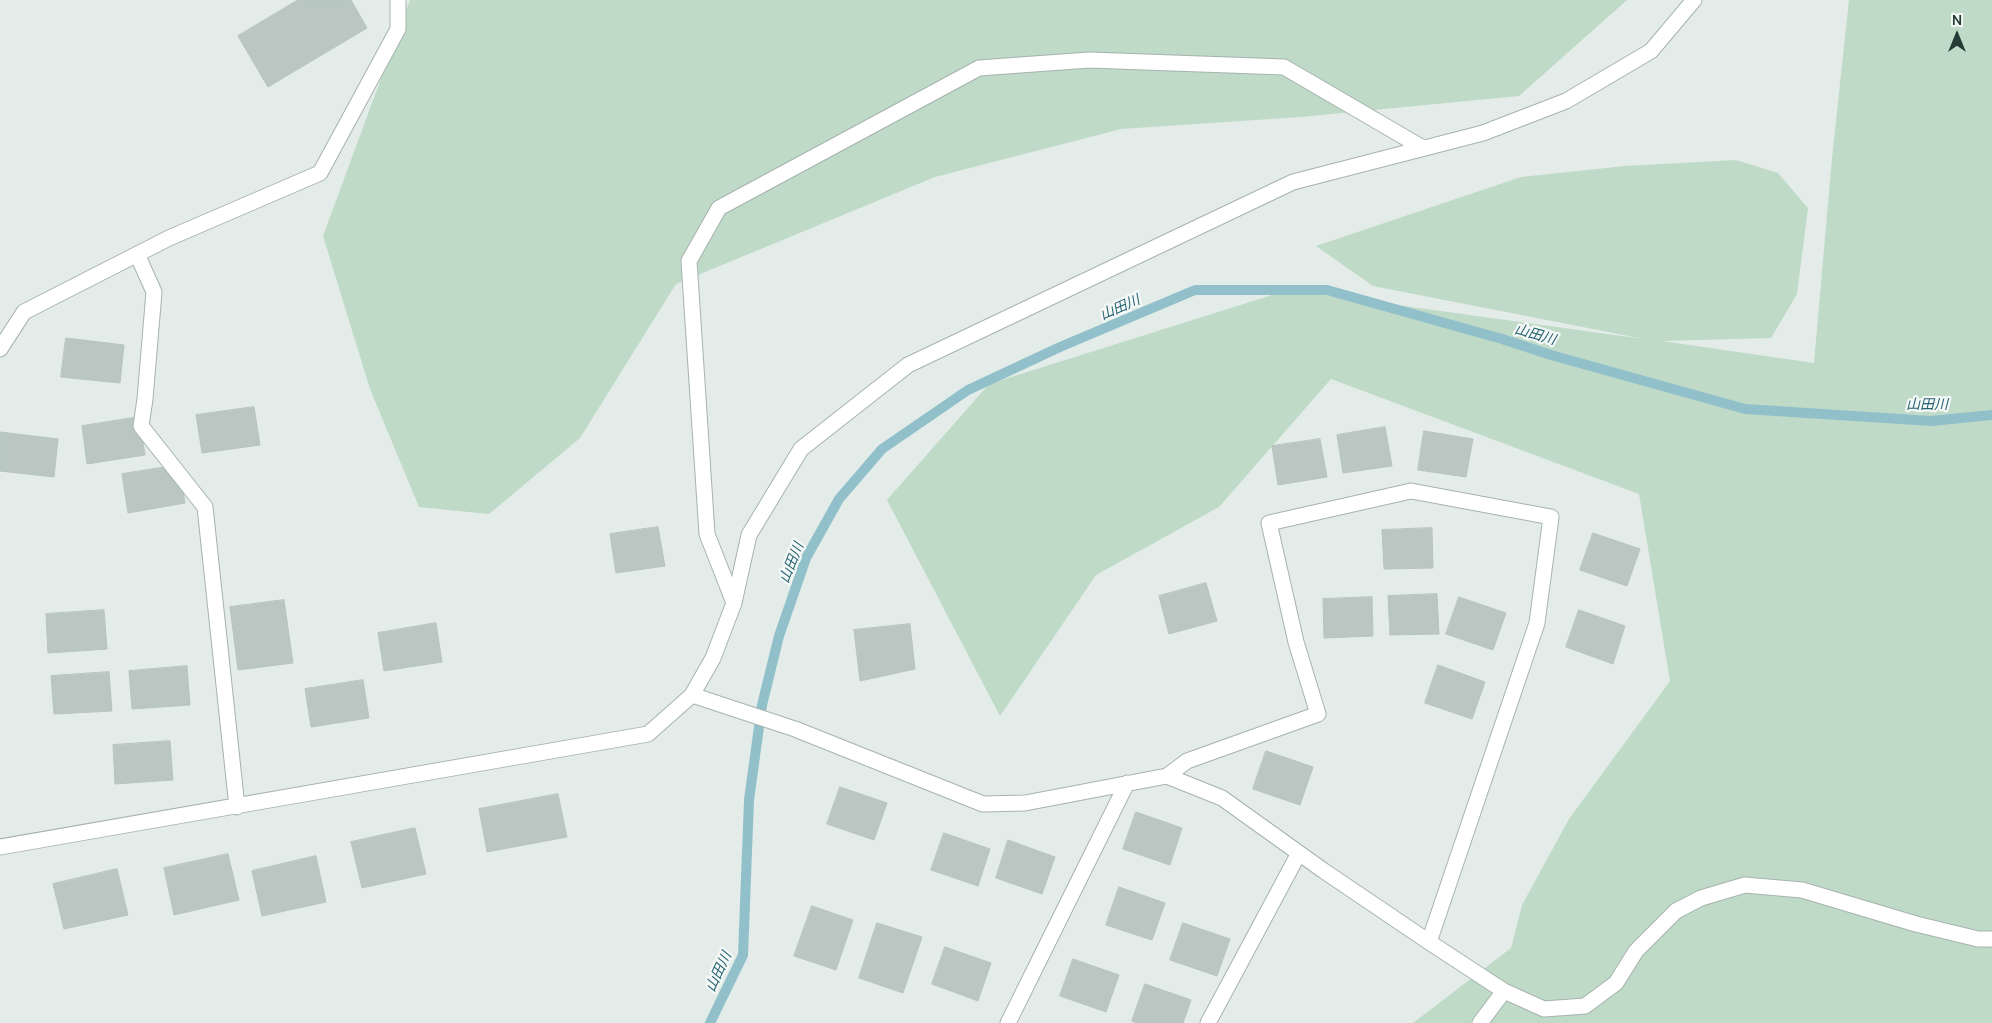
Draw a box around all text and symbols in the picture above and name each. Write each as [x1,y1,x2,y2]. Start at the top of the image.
north arrow [1932,10,1982,60]
text: N [1952,10,1962,29]
water label: 山田川 [1097,292,1143,324]
water label: 山田川 [1512,321,1558,349]
water label: 山田川 [1906,397,1948,413]
water label: 山田川 [776,540,808,586]
water label: 山田川 [703,949,735,995]

